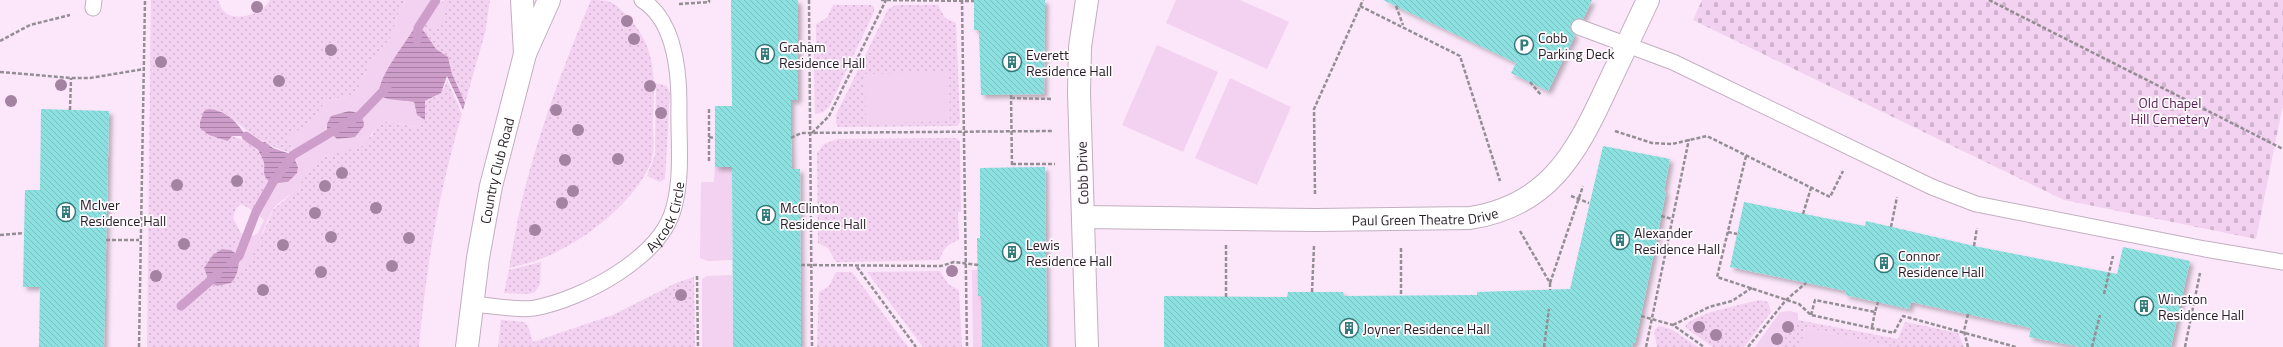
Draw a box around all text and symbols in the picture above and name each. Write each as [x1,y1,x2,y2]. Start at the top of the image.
place label: Cobb Parking Deck [1538,27,1615,64]
parking icon: Cobb Parking Deck [1513,34,1535,56]
place label: Graham Residence Hall [779,36,865,73]
building icon: Graham Residence Hall [754,43,776,65]
place label: Everett Residence Hall [1026,44,1112,81]
building icon: Everett Residence Hall [1001,51,1023,73]
park label: Old Chapel Hill Cemetery [2131,92,2210,129]
street label: Country Club Road [474,115,519,225]
street label: Cobb Drive [1070,141,1094,205]
street label: Aycock Circle [640,181,689,256]
place label: McIver Residence Hall [80,194,166,231]
place label: McClinton Residence Hall [780,197,866,234]
building icon: McIver Residence Hall [55,201,77,223]
street label: Paul Green Theatre Drive [1352,201,1501,230]
building icon: McClinton Residence Hall [755,204,777,226]
place label: Alexander Residence Hall [1634,222,1720,259]
building icon: Alexander Residence Hall [1609,229,1631,251]
place label: Lewis Residence Hall [1026,234,1112,271]
building icon: Lewis Residence Hall [1001,241,1023,263]
place label: Connor Residence Hall [1898,245,1984,282]
building icon: Connor Residence Hall [1873,252,1895,274]
place label: Winston Residence Hall [2158,288,2244,325]
building icon: Winston Residence Hall [2133,295,2155,317]
building icon: Joyner Residence Hall [1338,317,1360,339]
place label: Joyner Residence Hall [1363,318,1490,339]

